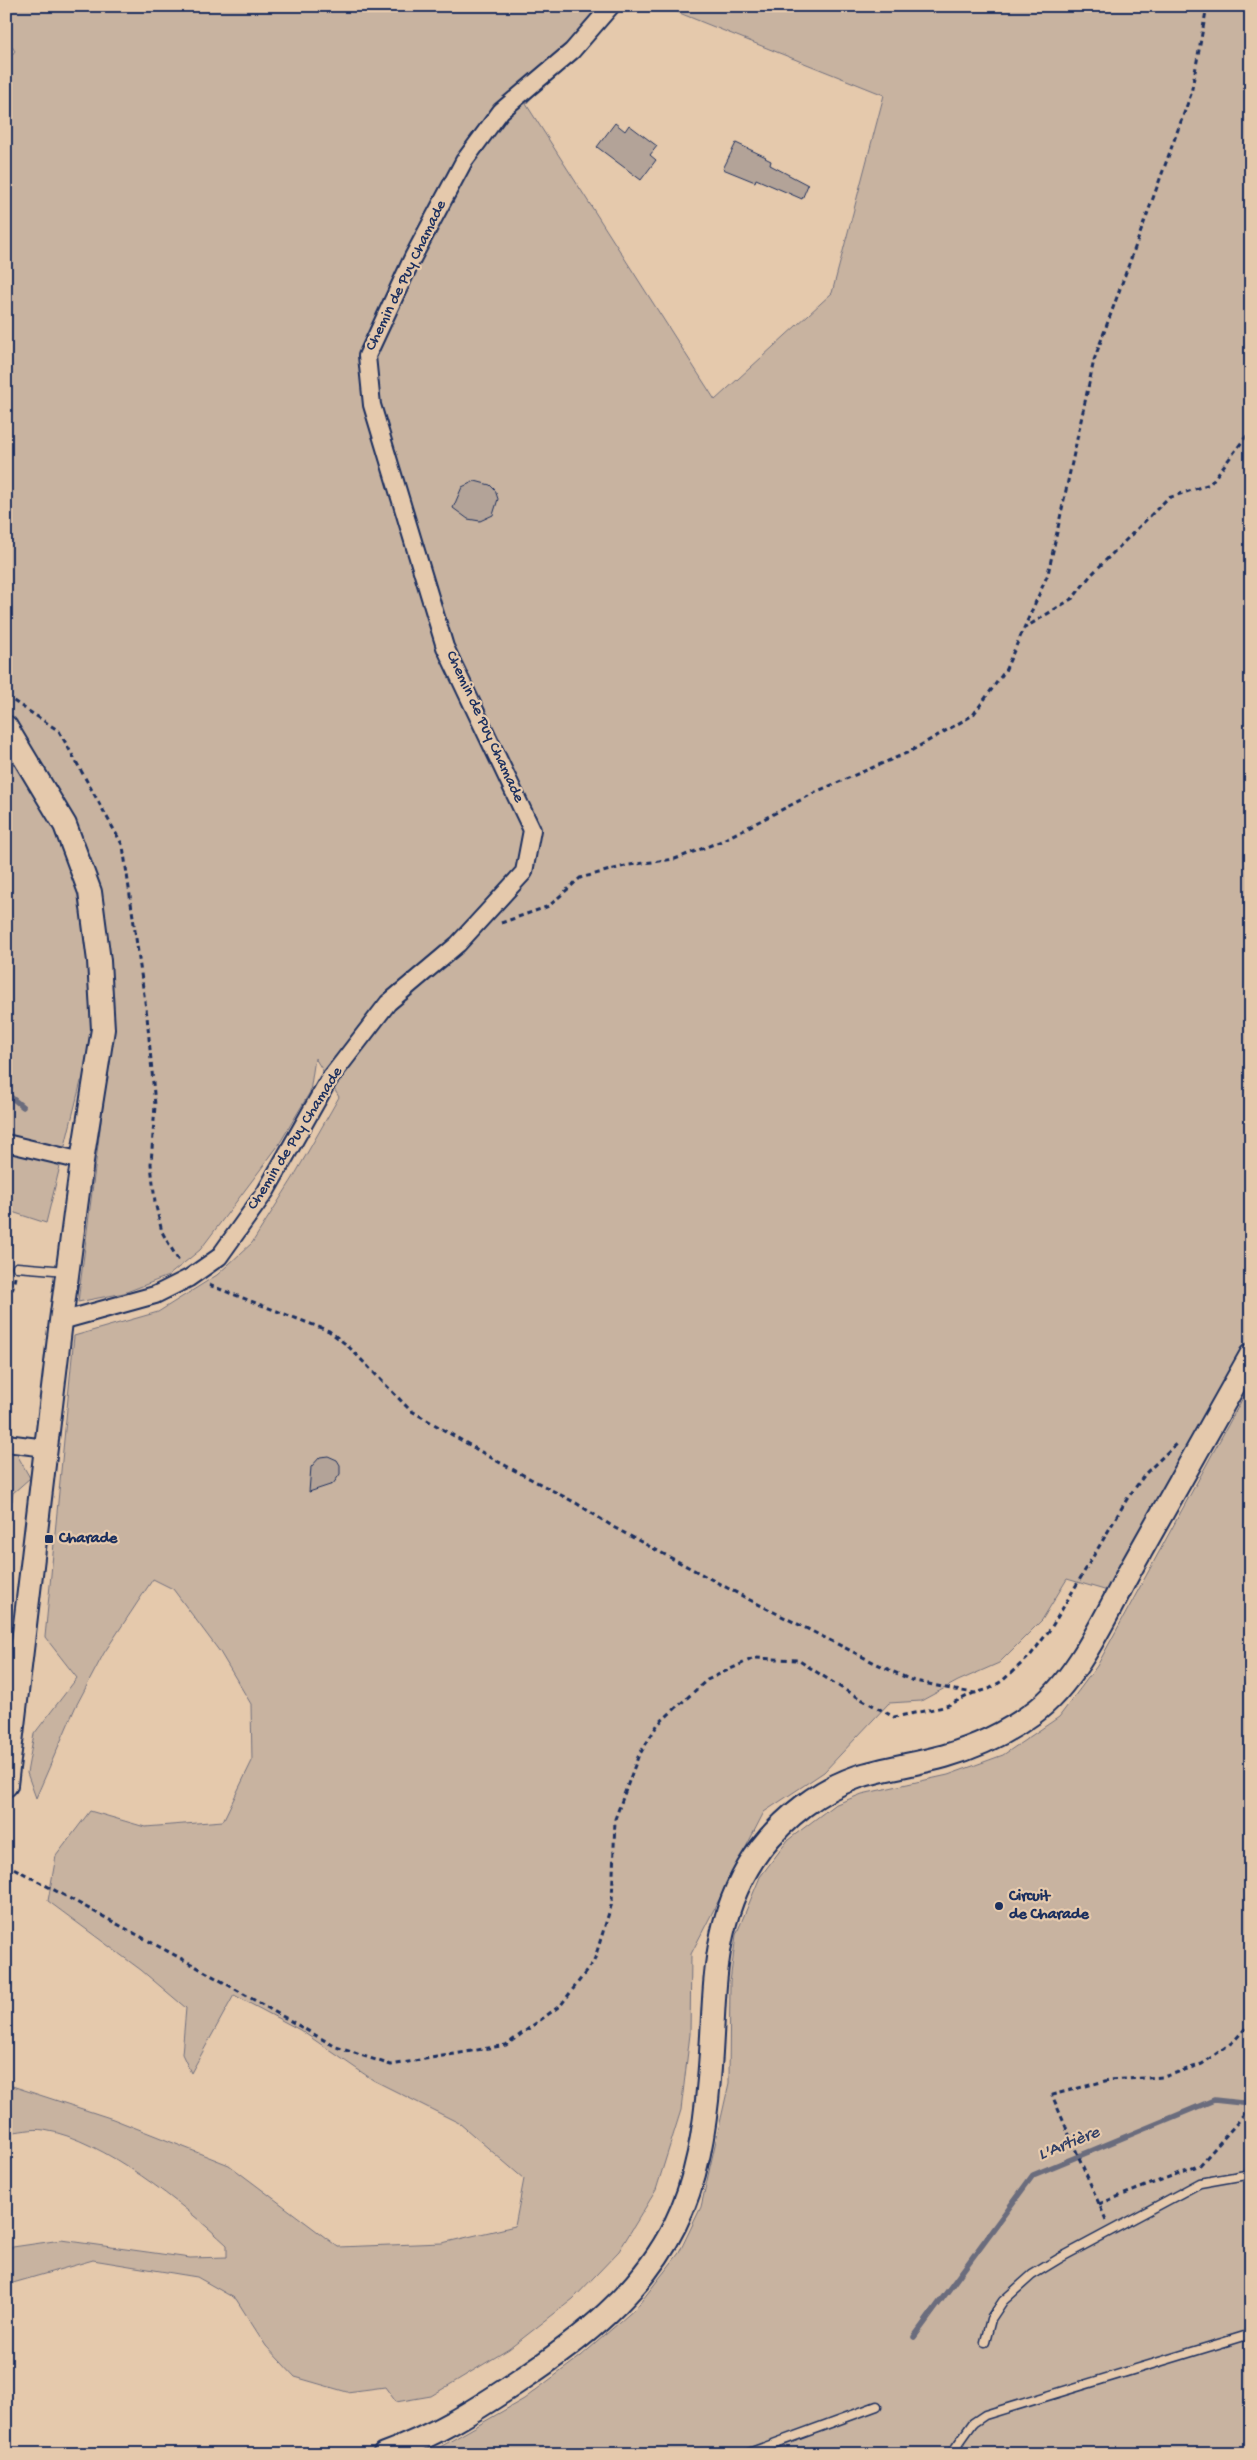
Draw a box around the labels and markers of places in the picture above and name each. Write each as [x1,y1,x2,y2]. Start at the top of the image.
place label: Charade [58,1530,118,1549]
marker: Charade [43,1533,55,1545]
place label: Circuit de Charade [1008,1888,1089,1925]
marker: Circuit de Charade [993,1900,1005,1912]

